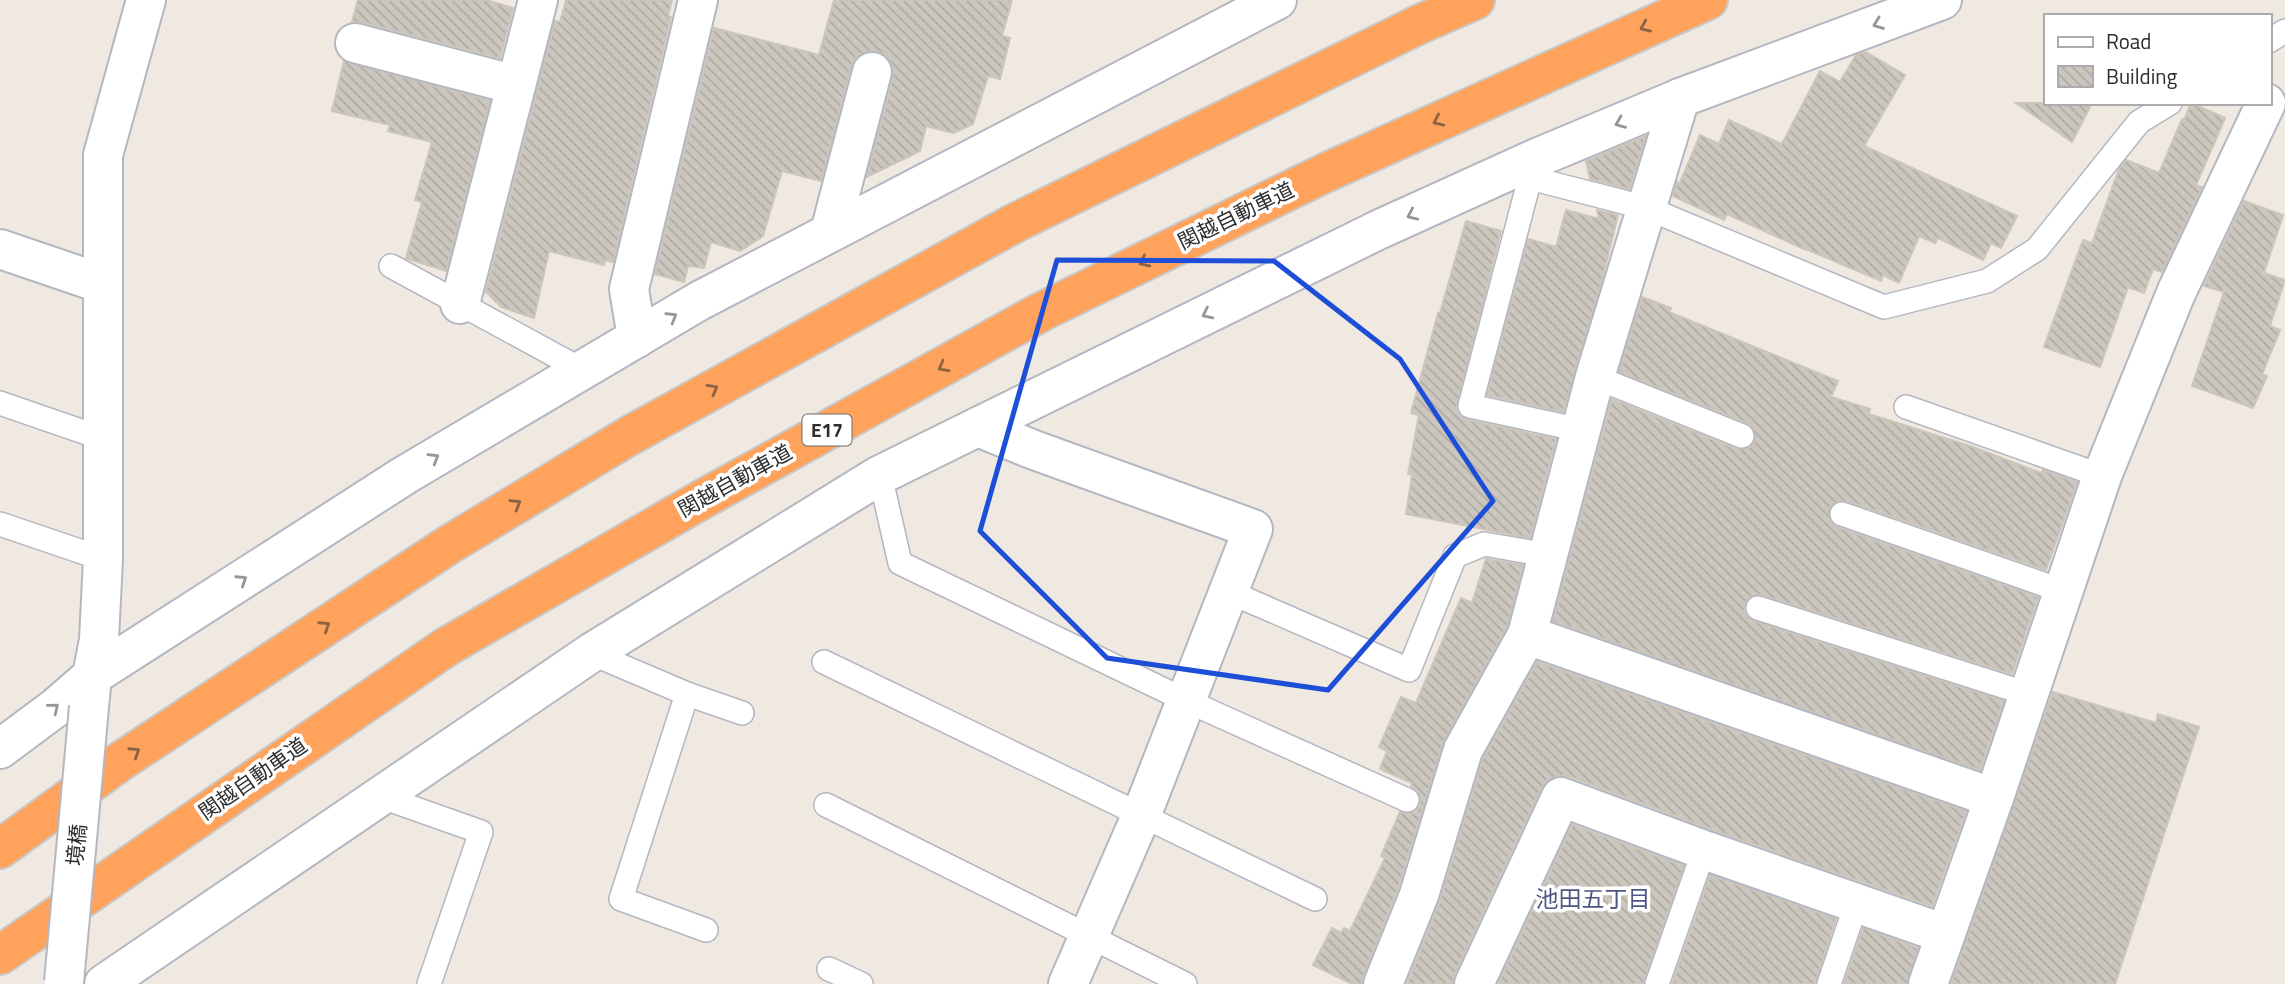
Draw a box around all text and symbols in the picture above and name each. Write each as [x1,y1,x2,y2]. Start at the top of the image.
legend [2044,14,2271,105]
one-way arrow [1873,16,1885,30]
one-way arrow [1640,19,1652,33]
text: Road [2106,25,2151,57]
text: Building [2106,60,2178,92]
one-way arrow [1433,113,1445,127]
one-way arrow [1615,115,1627,129]
street label: 関越自動車道 [1172,173,1299,257]
one-way arrow [1407,206,1419,220]
one-way arrow [1139,253,1151,267]
one-way arrow [1202,306,1214,320]
one-way arrow [664,312,677,325]
one-way arrow [937,359,950,372]
one-way arrow [705,384,718,397]
road number: E17 [802,414,852,446]
street label: 関越自動車道 [672,436,797,525]
one-way arrow [426,453,439,466]
one-way arrow [508,499,521,512]
one-way arrow [234,575,247,588]
one-way arrow [317,622,330,635]
one-way arrow [47,704,59,717]
street label: 関越自動車道 [192,729,313,827]
one-way arrow [127,748,140,760]
street label: 境橋 [58,822,94,867]
district label: 池田五丁目 [1536,881,1651,916]

